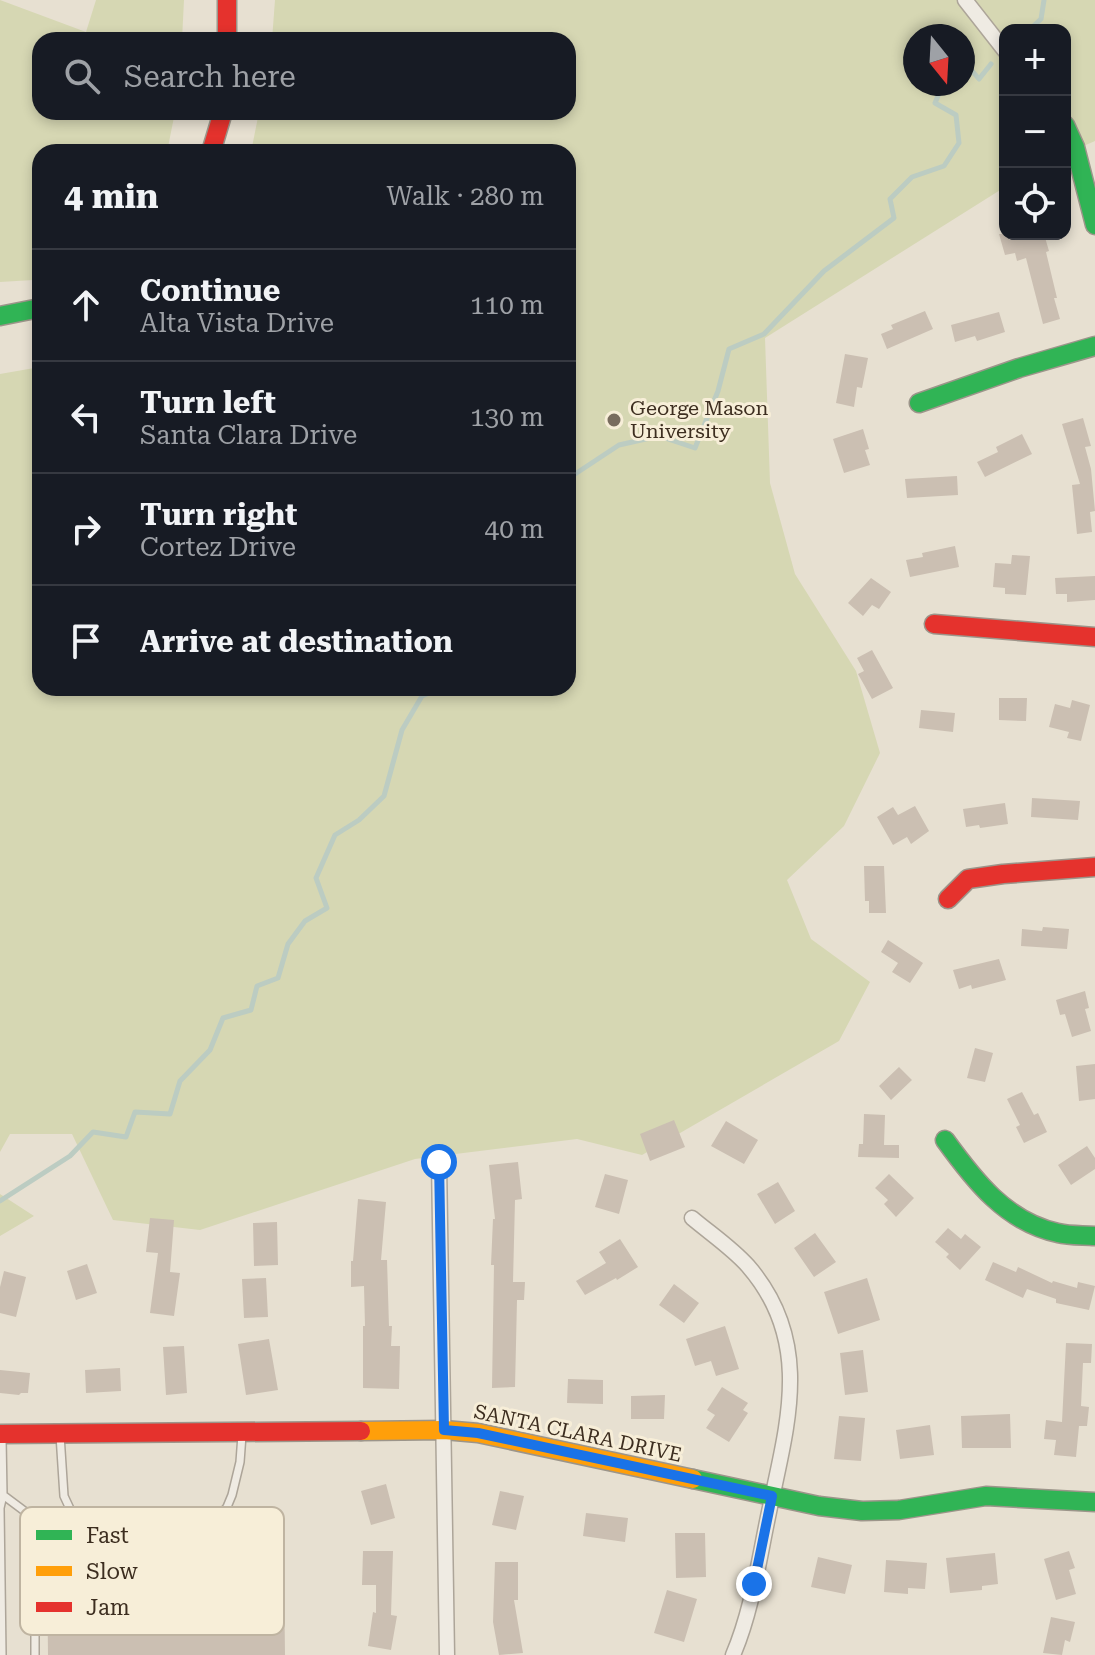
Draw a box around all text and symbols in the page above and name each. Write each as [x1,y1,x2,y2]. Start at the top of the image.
north arrow [903,24,975,96]
map controls [999,24,1071,240]
button: + [999,24,1071,96]
search box [32,32,576,120]
icon: search [60,54,104,98]
text: Search here [124,59,296,94]
button: − [999,96,1071,168]
button: locate [999,168,1071,240]
text: 4 min [64,176,159,216]
text: Walk · 280 m [386,181,544,211]
text: Continue [140,273,280,308]
icon: ahead [64,283,108,327]
text: 110 m [470,290,544,320]
text: Alta Vista Drive [140,308,334,338]
text: Turn left [140,385,276,420]
icon: left [64,395,108,439]
place label: George Mason University [630,396,769,443]
text: 130 m [470,402,544,432]
marker: George Mason University [605,411,623,429]
text: Santa Clara Drive [140,420,357,450]
text: Turn right [140,497,297,532]
icon: right [64,507,108,551]
text: 40 m [485,514,544,544]
text: Cortez Drive [140,532,296,562]
icon: arrive [64,619,108,663]
text: Arrive at destination [140,624,453,659]
route start [421,1144,457,1180]
street label: SANTA CLARA DRIVE [472,1399,684,1467]
legend [20,1507,284,1635]
text: Fast [86,1523,129,1548]
text: Slow [86,1559,139,1584]
route end [736,1566,772,1602]
text: Jam [86,1595,130,1620]

